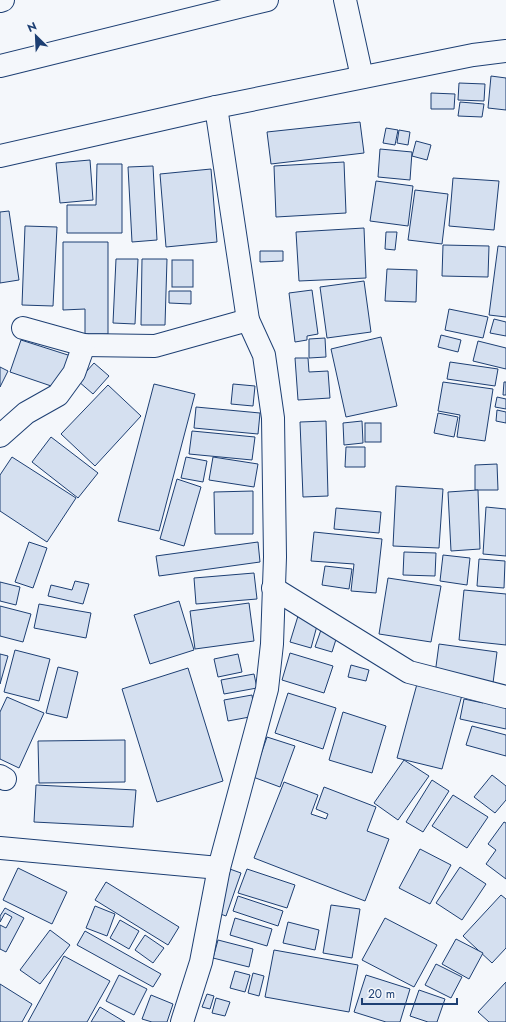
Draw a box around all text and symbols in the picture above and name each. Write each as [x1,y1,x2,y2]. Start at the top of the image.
north arrow [16,16,56,56]
text: N [25,18,39,36]
scale bar [362,980,457,1006]
text: 20 m [368,985,395,1003]

